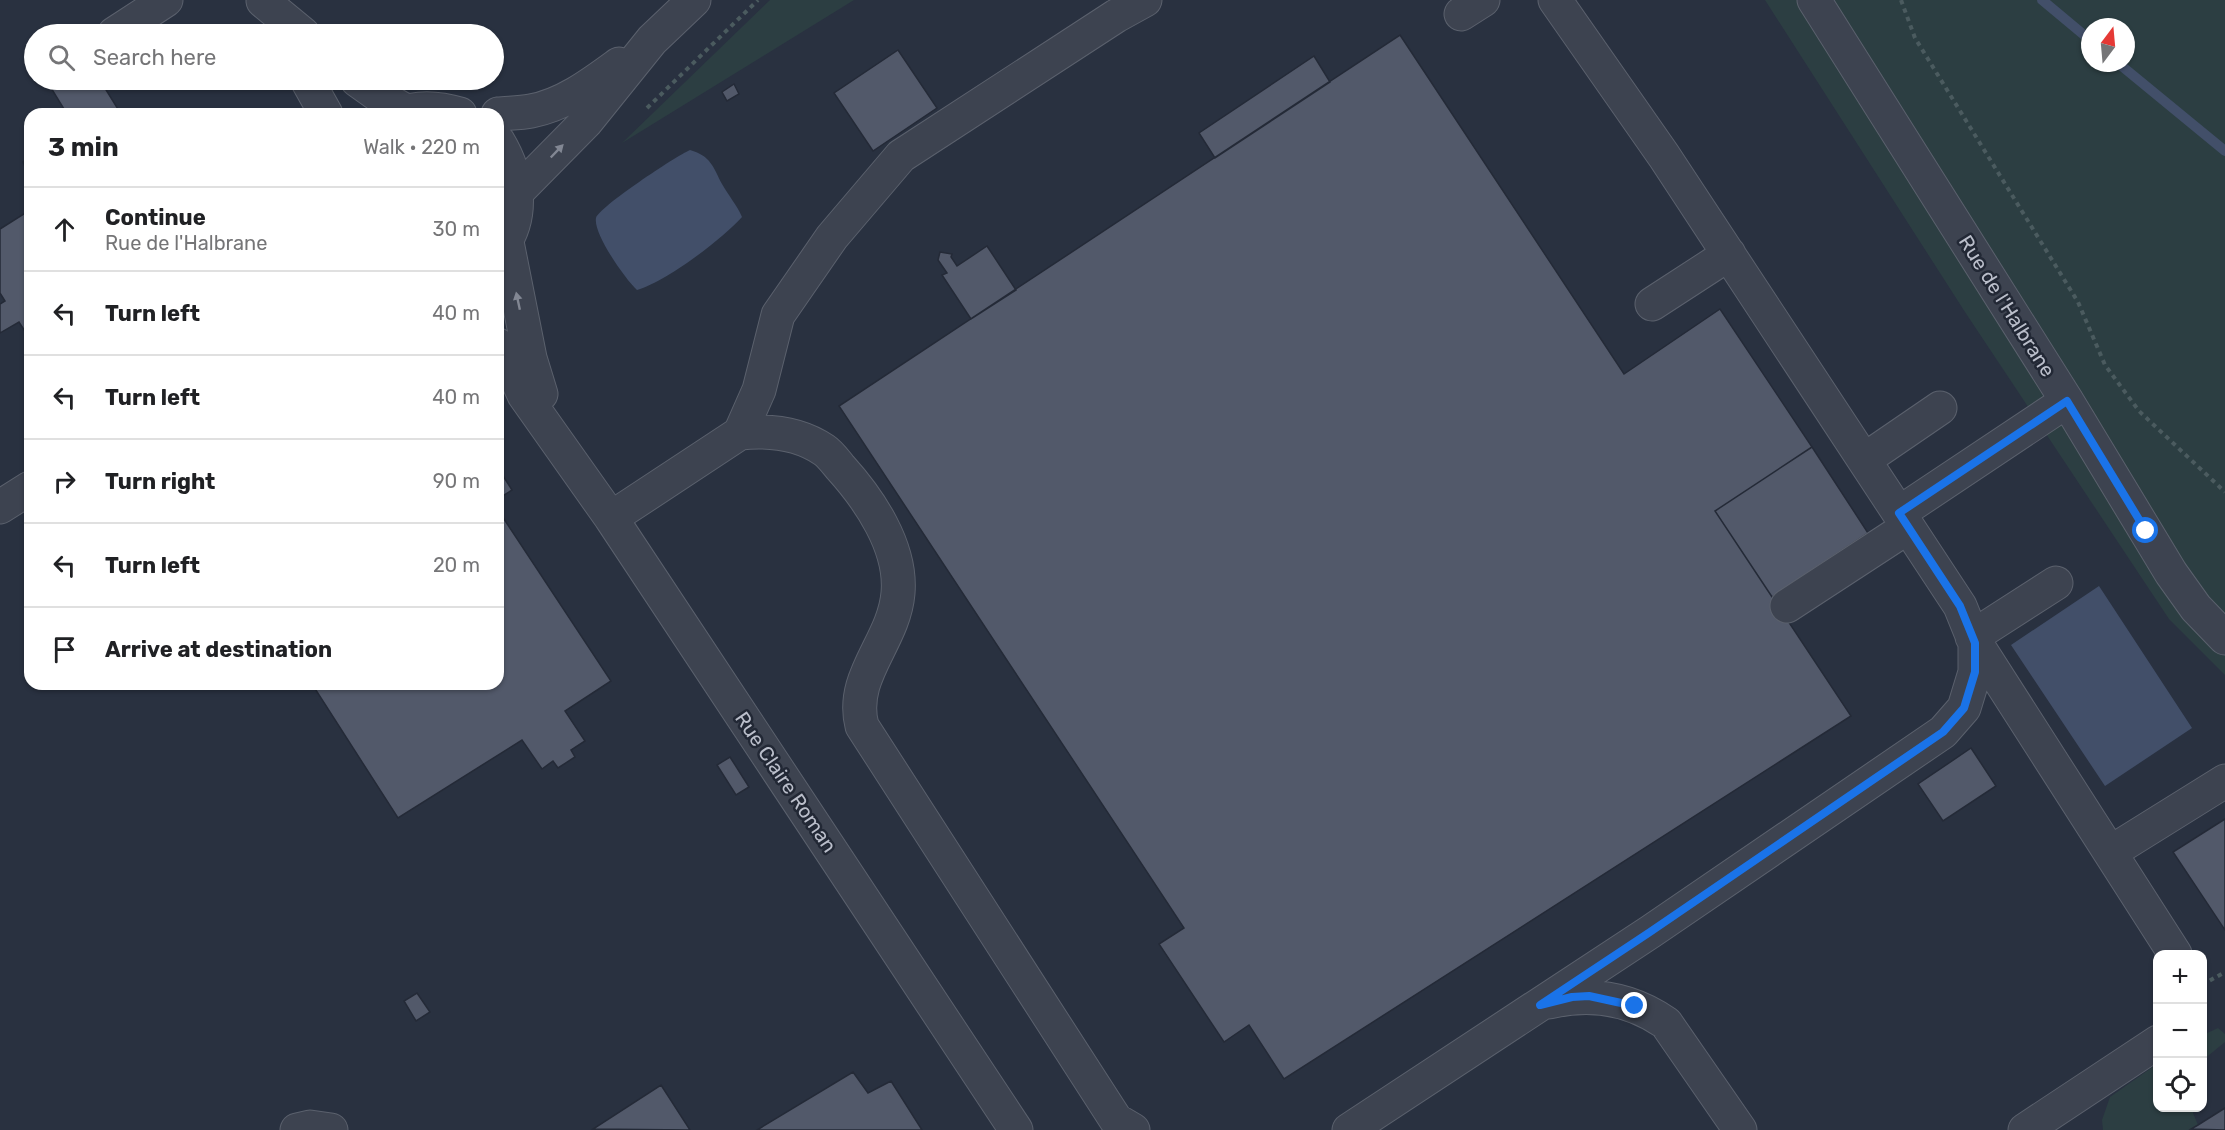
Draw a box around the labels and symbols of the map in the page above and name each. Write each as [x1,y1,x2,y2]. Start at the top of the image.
north arrow [2081,18,2135,72]
one-way arrow [550,144,564,159]
street label: Rue de l'Halbrane [1954,231,2060,381]
one-way arrow [513,291,522,310]
route start [2132,517,2158,543]
street label: Rue Claire Roman [730,707,842,857]
route end [1621,992,1647,1018]

